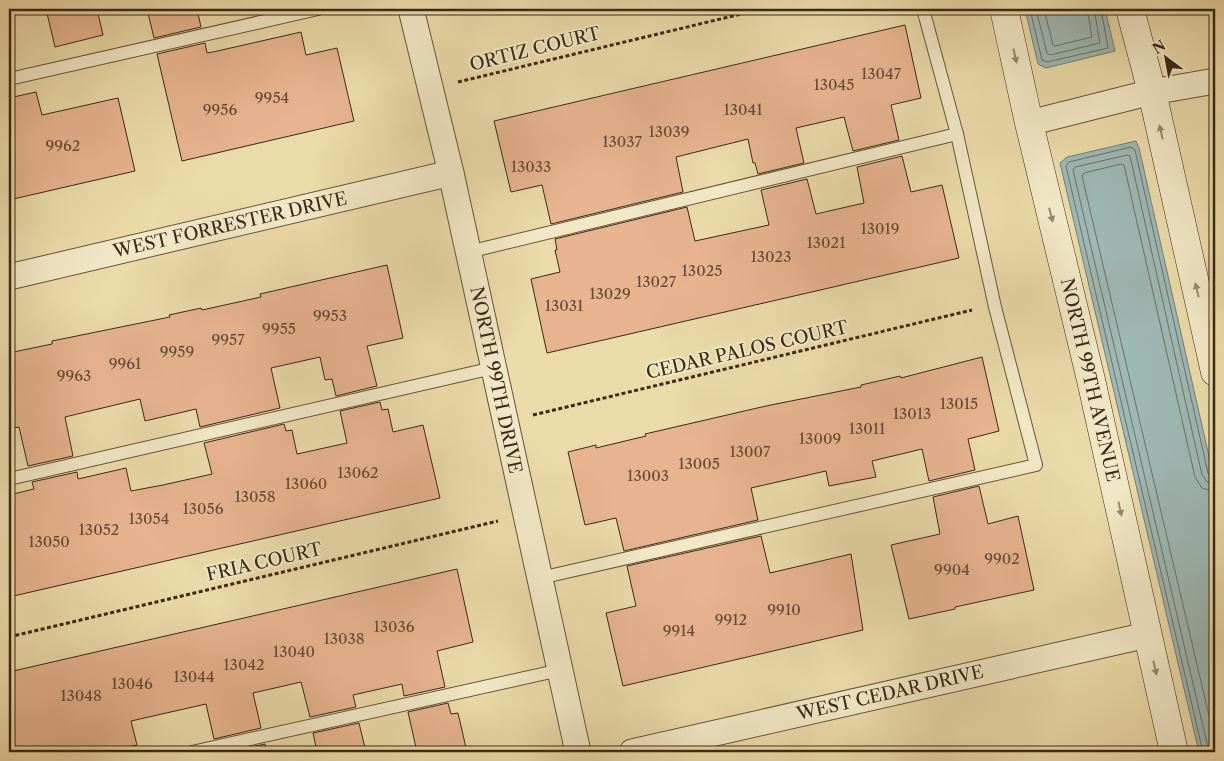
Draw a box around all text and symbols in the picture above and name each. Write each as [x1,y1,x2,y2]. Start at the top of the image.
street label: ORTIZ COURT [467,22,603,76]
north arrow [1142,32,1192,82]
text: N [1149,36,1169,58]
one-way arrow [1011,49,1019,64]
house number: 13047 [861,64,902,83]
house number: 13045 [814,75,854,94]
house number: 9954 [255,88,289,107]
house number: 9956 [203,100,237,119]
house number: 13041 [723,100,763,119]
house number: 13039 [648,122,690,141]
one-way arrow [1157,124,1165,139]
house number: 13037 [602,132,642,151]
house number: 9962 [46,136,81,155]
house number: 13033 [511,157,551,176]
street label: WEST FORRESTER DRIVE [110,187,349,263]
one-way arrow [1047,207,1055,222]
house number: 13019 [860,219,900,238]
house number: 13021 [806,233,846,252]
house number: 13023 [751,247,791,266]
house number: 13025 [682,261,722,280]
house number: 13027 [636,272,677,291]
street label: NORTH 99TH AVENUE [1056,276,1124,484]
one-way arrow [1193,283,1201,298]
house number: 13029 [589,284,631,303]
street label: NORTH 99TH DRIVE [465,285,527,475]
house number: 13031 [545,296,584,315]
house number: 9953 [313,306,347,325]
street label: CEDAR PALOS COURT [644,316,850,384]
house number: 9955 [262,319,296,338]
house number: 9957 [211,330,245,349]
house number: 9959 [160,342,194,361]
house number: 9961 [109,354,142,373]
house number: 9963 [57,366,91,385]
house number: 13015 [940,394,978,413]
house number: 13013 [893,404,931,423]
house number: 13011 [849,419,886,438]
house number: 13009 [799,429,841,448]
house number: 13007 [730,442,771,461]
house number: 13005 [678,454,720,473]
house number: 13062 [337,463,379,482]
house number: 13003 [627,466,669,485]
house number: 13060 [285,474,327,493]
house number: 13058 [234,487,276,506]
house number: 13056 [182,499,224,518]
one-way arrow [1116,502,1124,518]
house number: 13054 [129,509,169,528]
house number: 13052 [79,520,119,539]
house number: 13050 [28,532,70,551]
street label: FRIA COURT [204,538,324,586]
house number: 9902 [984,549,1020,568]
house number: 9904 [934,560,970,579]
house number: 9910 [767,600,801,619]
house number: 9912 [715,610,747,629]
house number: 13036 [373,617,415,636]
house number: 9914 [663,621,695,640]
house number: 13038 [323,629,365,648]
house number: 13040 [273,642,315,661]
house number: 13042 [223,655,265,674]
one-way arrow [1151,660,1159,676]
street label: WEST CEDAR DRIVE [793,661,986,725]
house number: 13044 [173,667,215,686]
house number: 13046 [111,674,153,693]
house number: 13048 [60,686,102,705]

